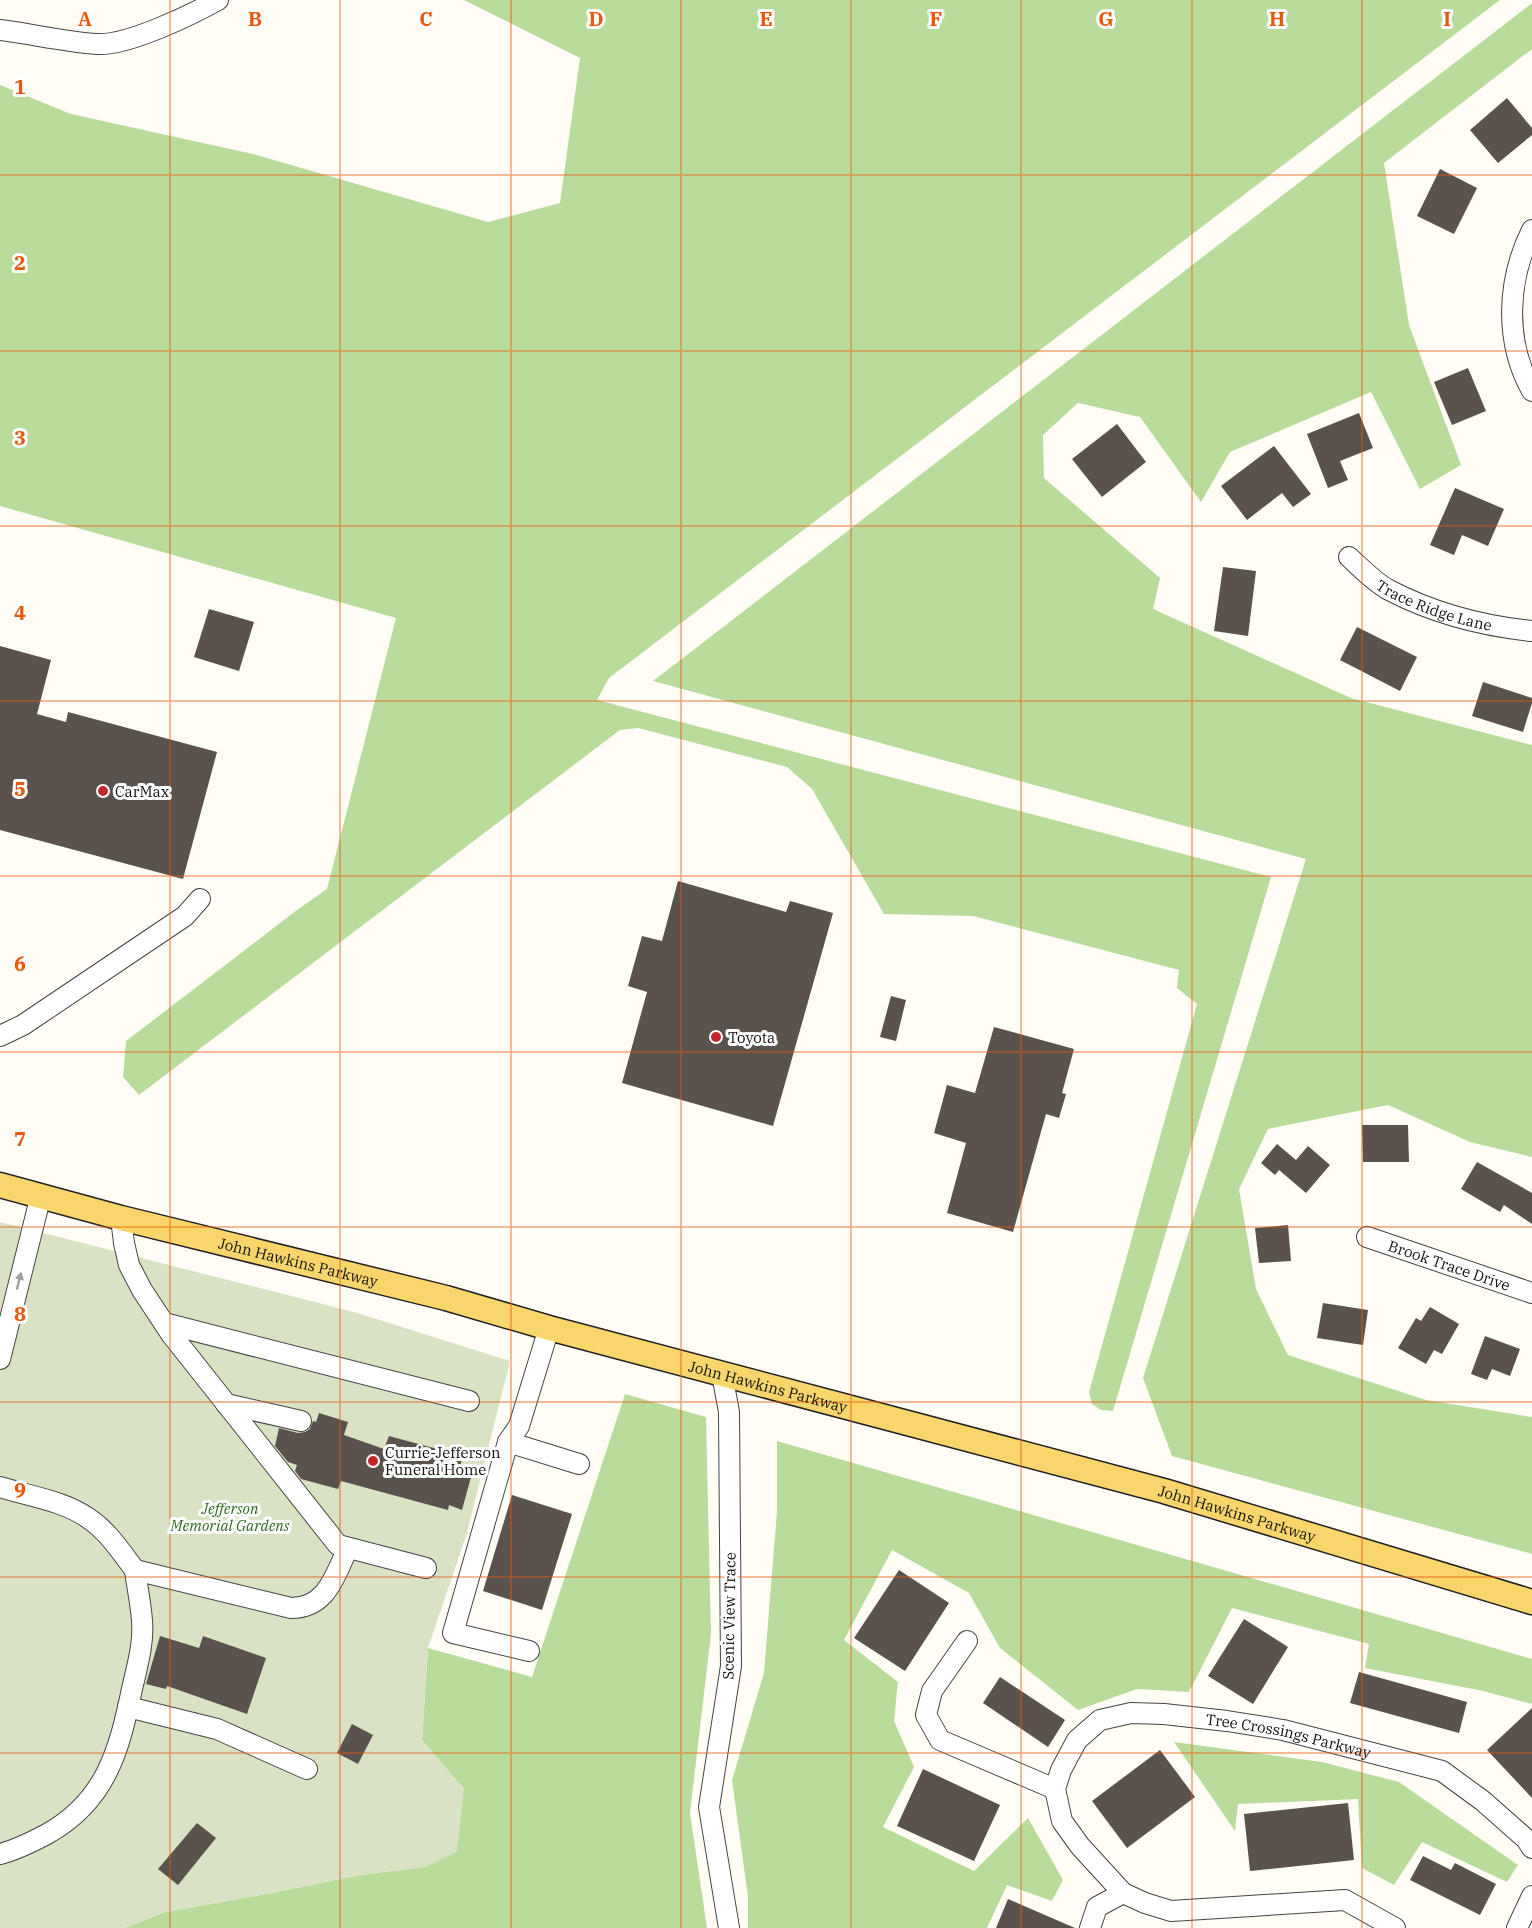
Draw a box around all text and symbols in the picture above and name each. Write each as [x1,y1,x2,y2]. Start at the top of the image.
text: A [78,5,92,32]
text: B [248,5,262,32]
text: C [419,5,433,32]
text: D [588,5,604,32]
text: E [759,5,773,32]
text: F [930,5,942,32]
text: G [1098,5,1114,32]
text: H [1269,5,1285,32]
text: I [1443,5,1451,32]
text: 1 [14,73,26,100]
text: 2 [14,249,26,276]
text: 3 [14,424,26,451]
street label: Trace Ridge Lane [1373,575,1494,634]
text: 4 [14,599,26,626]
text: 5 [14,775,26,802]
place label: CarMax [115,782,169,801]
marker: CarMax [96,784,110,798]
text: 6 [14,950,26,977]
place label: Toyota [728,1028,775,1047]
marker: Toyota [709,1030,723,1044]
text: 7 [14,1125,26,1152]
street label: John Hawkins Parkway [217,1233,380,1290]
street label: Brook Trace Drive [1386,1235,1513,1294]
one-way arrow [15,1272,25,1291]
text: 8 [14,1300,26,1327]
street label: John Hawkins Parkway [687,1356,849,1416]
place label: Currie-Jefferson Funeral Home [385,1443,501,1479]
marker: Currie-Jefferson Funeral Home [366,1454,380,1468]
text: 9 [14,1476,26,1503]
street label: John Hawkins Parkway [1156,1480,1318,1546]
park label: Jefferson Memorial Gardens [170,1499,290,1535]
street label: Scenic View Trace [718,1552,740,1680]
street label: Tree Crossings Parkway [1205,1709,1373,1762]

